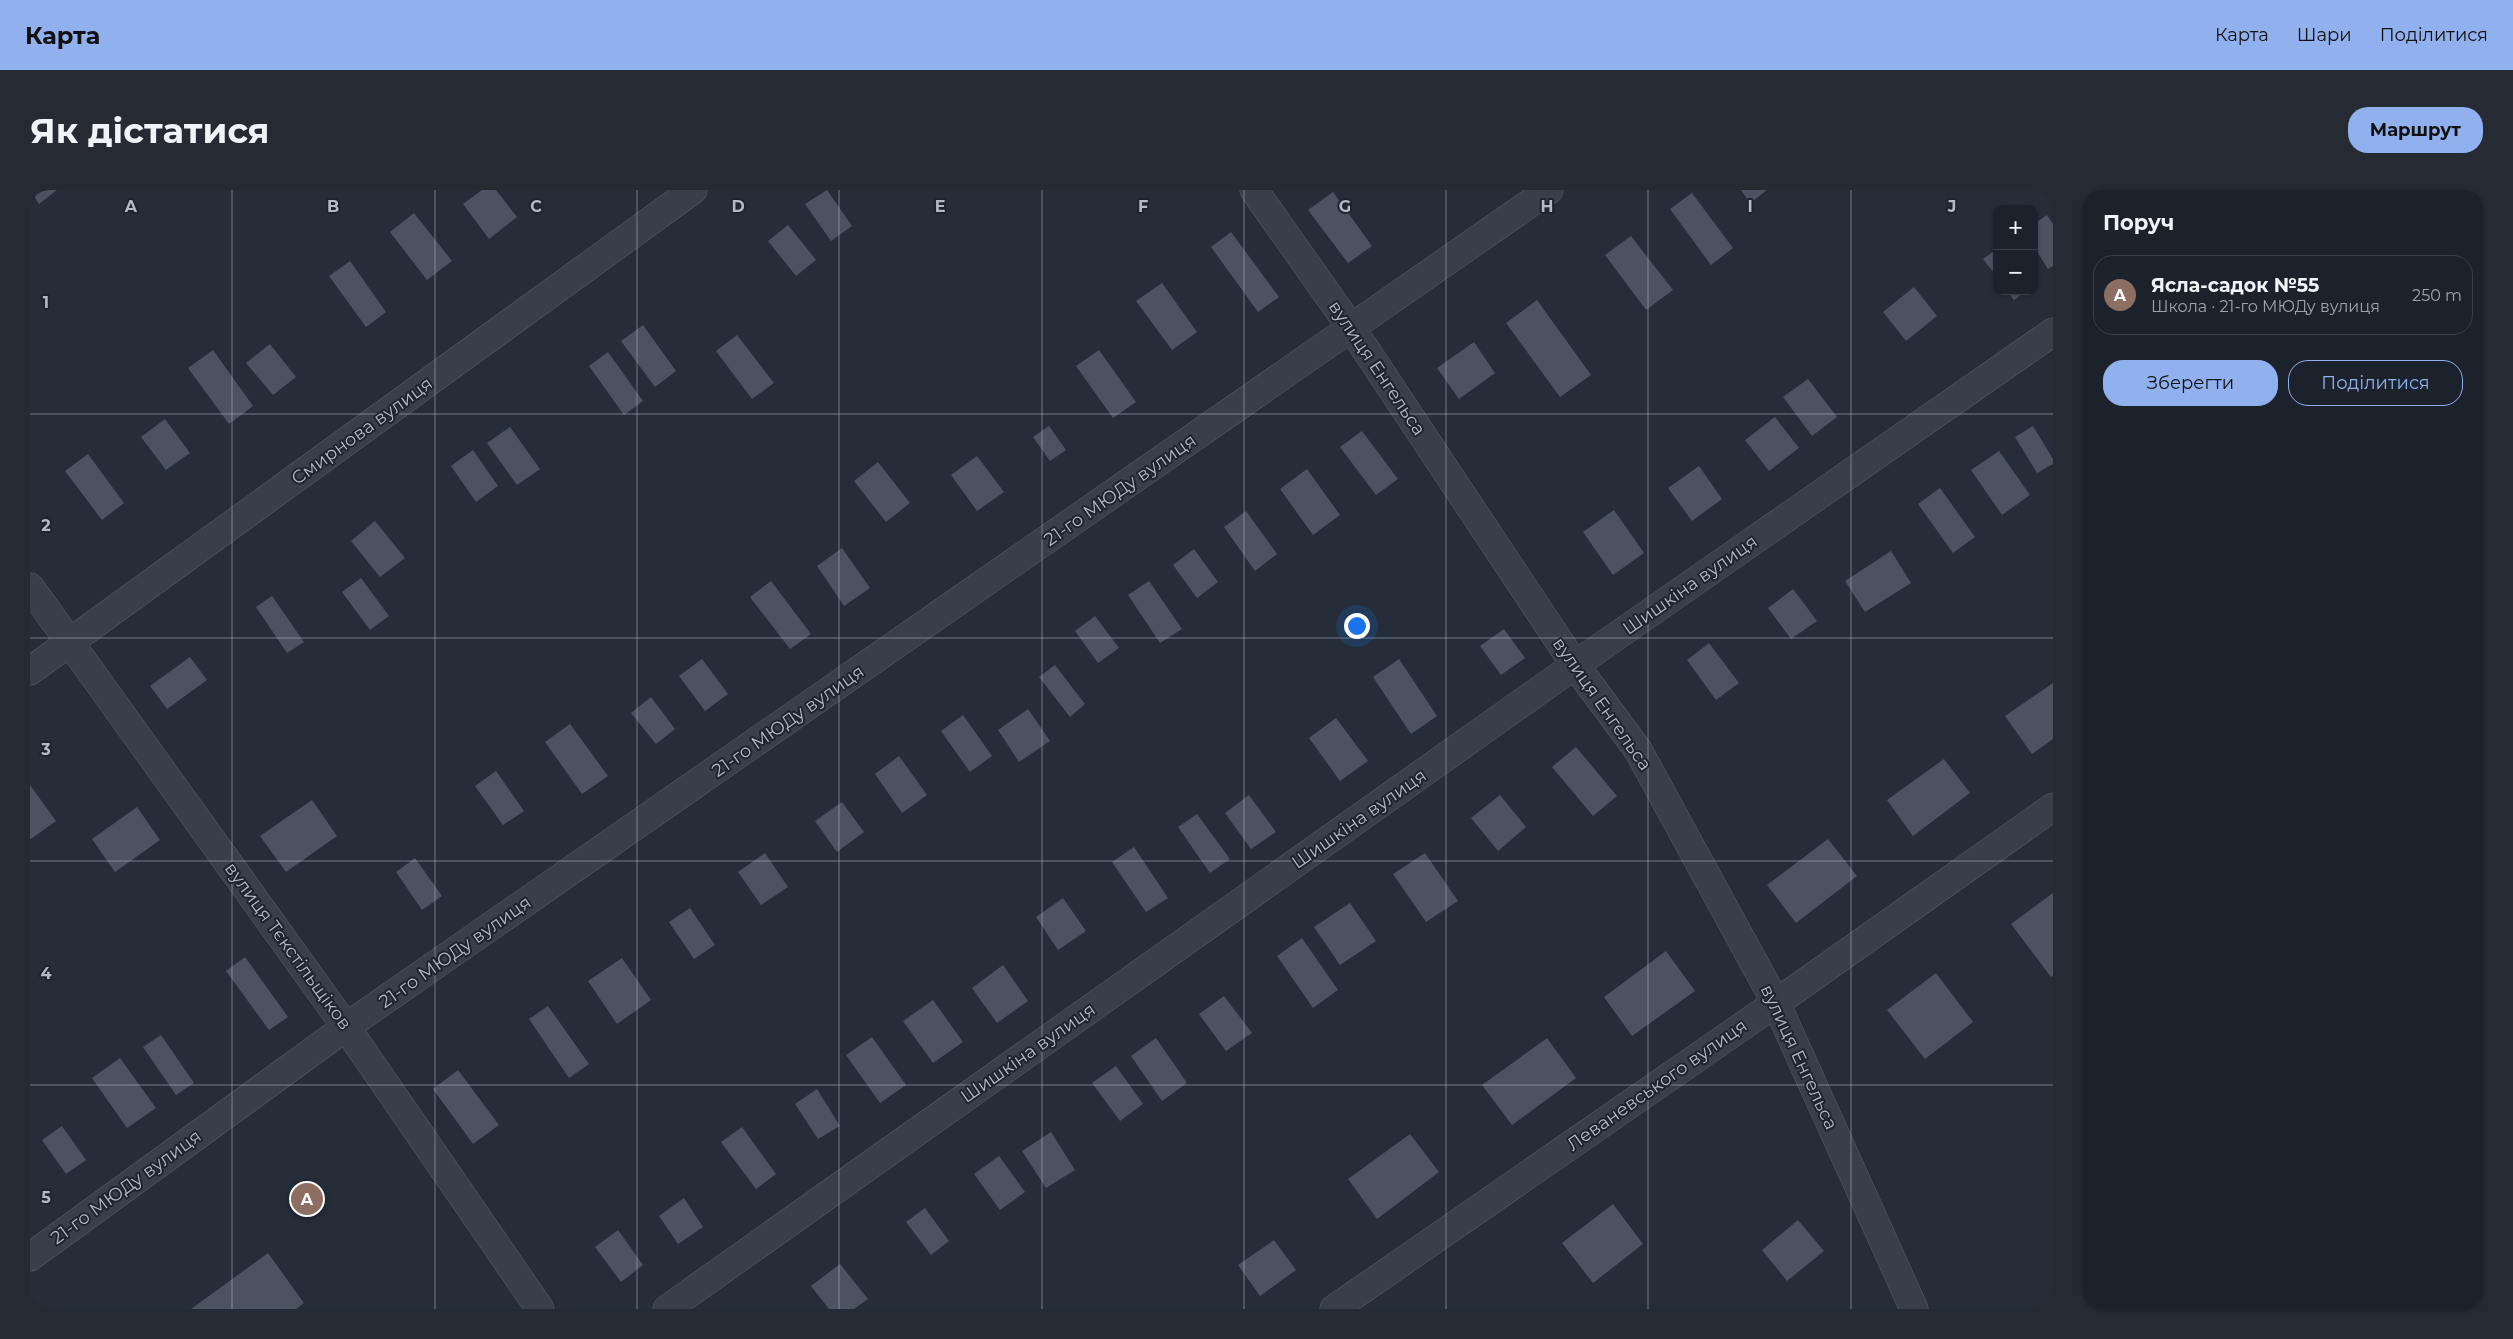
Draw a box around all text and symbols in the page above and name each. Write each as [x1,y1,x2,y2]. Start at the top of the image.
text: Карта [25,21,100,50]
text: Карта [2215,24,2269,46]
text: Шари [2297,24,2352,46]
text: Поділитися [2380,24,2488,46]
button: Маршрут [2348,107,2483,153]
text: Як дістатися [30,109,270,152]
text: A [124,197,138,216]
text: B [327,197,339,216]
text: C [530,197,542,216]
text: D [731,197,745,216]
text: E [935,197,945,216]
text: F [1138,197,1148,216]
text: G [1339,197,1351,216]
text: H [1541,197,1553,216]
text: I [1747,197,1753,216]
text: J [1947,197,1956,216]
map controls [1993,205,2038,295]
button: + [1993,205,2038,250]
text: Поруч [2103,210,2174,235]
button: − [1993,250,2038,295]
text: Ясла-садок №55 [2151,274,2319,297]
text: A [2114,286,2126,305]
text: 250 m [2412,286,2462,305]
text: 1 [43,293,49,312]
street label: вулиця Енгельса [1324,297,1430,439]
text: Школа · 21-го МЮДу вулиця [2151,297,2380,316]
button: Зберегти [2103,360,2278,406]
button: Поділитися [2288,360,2463,406]
street label: Смирнова вулиця [287,372,437,490]
street label: 21-го МЮДу вулиця [1040,429,1200,551]
text: 2 [41,516,51,535]
street label: Шишкіна вулиця [1619,530,1761,640]
your location [1344,613,1370,639]
street label: вулиця Енгельса [1548,633,1656,775]
street label: 21-го МЮДу вулиця [708,660,868,782]
text: 3 [40,740,51,759]
street label: Шишкіна вулиця [1288,764,1430,874]
street label: вулиця Тєкстільщіков [220,858,356,1034]
street label: 21-го МЮДу вулиця [375,891,535,1013]
text: 4 [40,964,52,983]
street label: вулиця Енгельса [1756,981,1842,1133]
street label: Шишкіна вулиця [957,998,1099,1108]
street label: Леваневського вулиця [1563,1014,1751,1156]
street label: 21-го МЮДу вулиця [47,1125,205,1249]
pin: A [291,1180,323,1218]
text: 5 [41,1188,51,1207]

